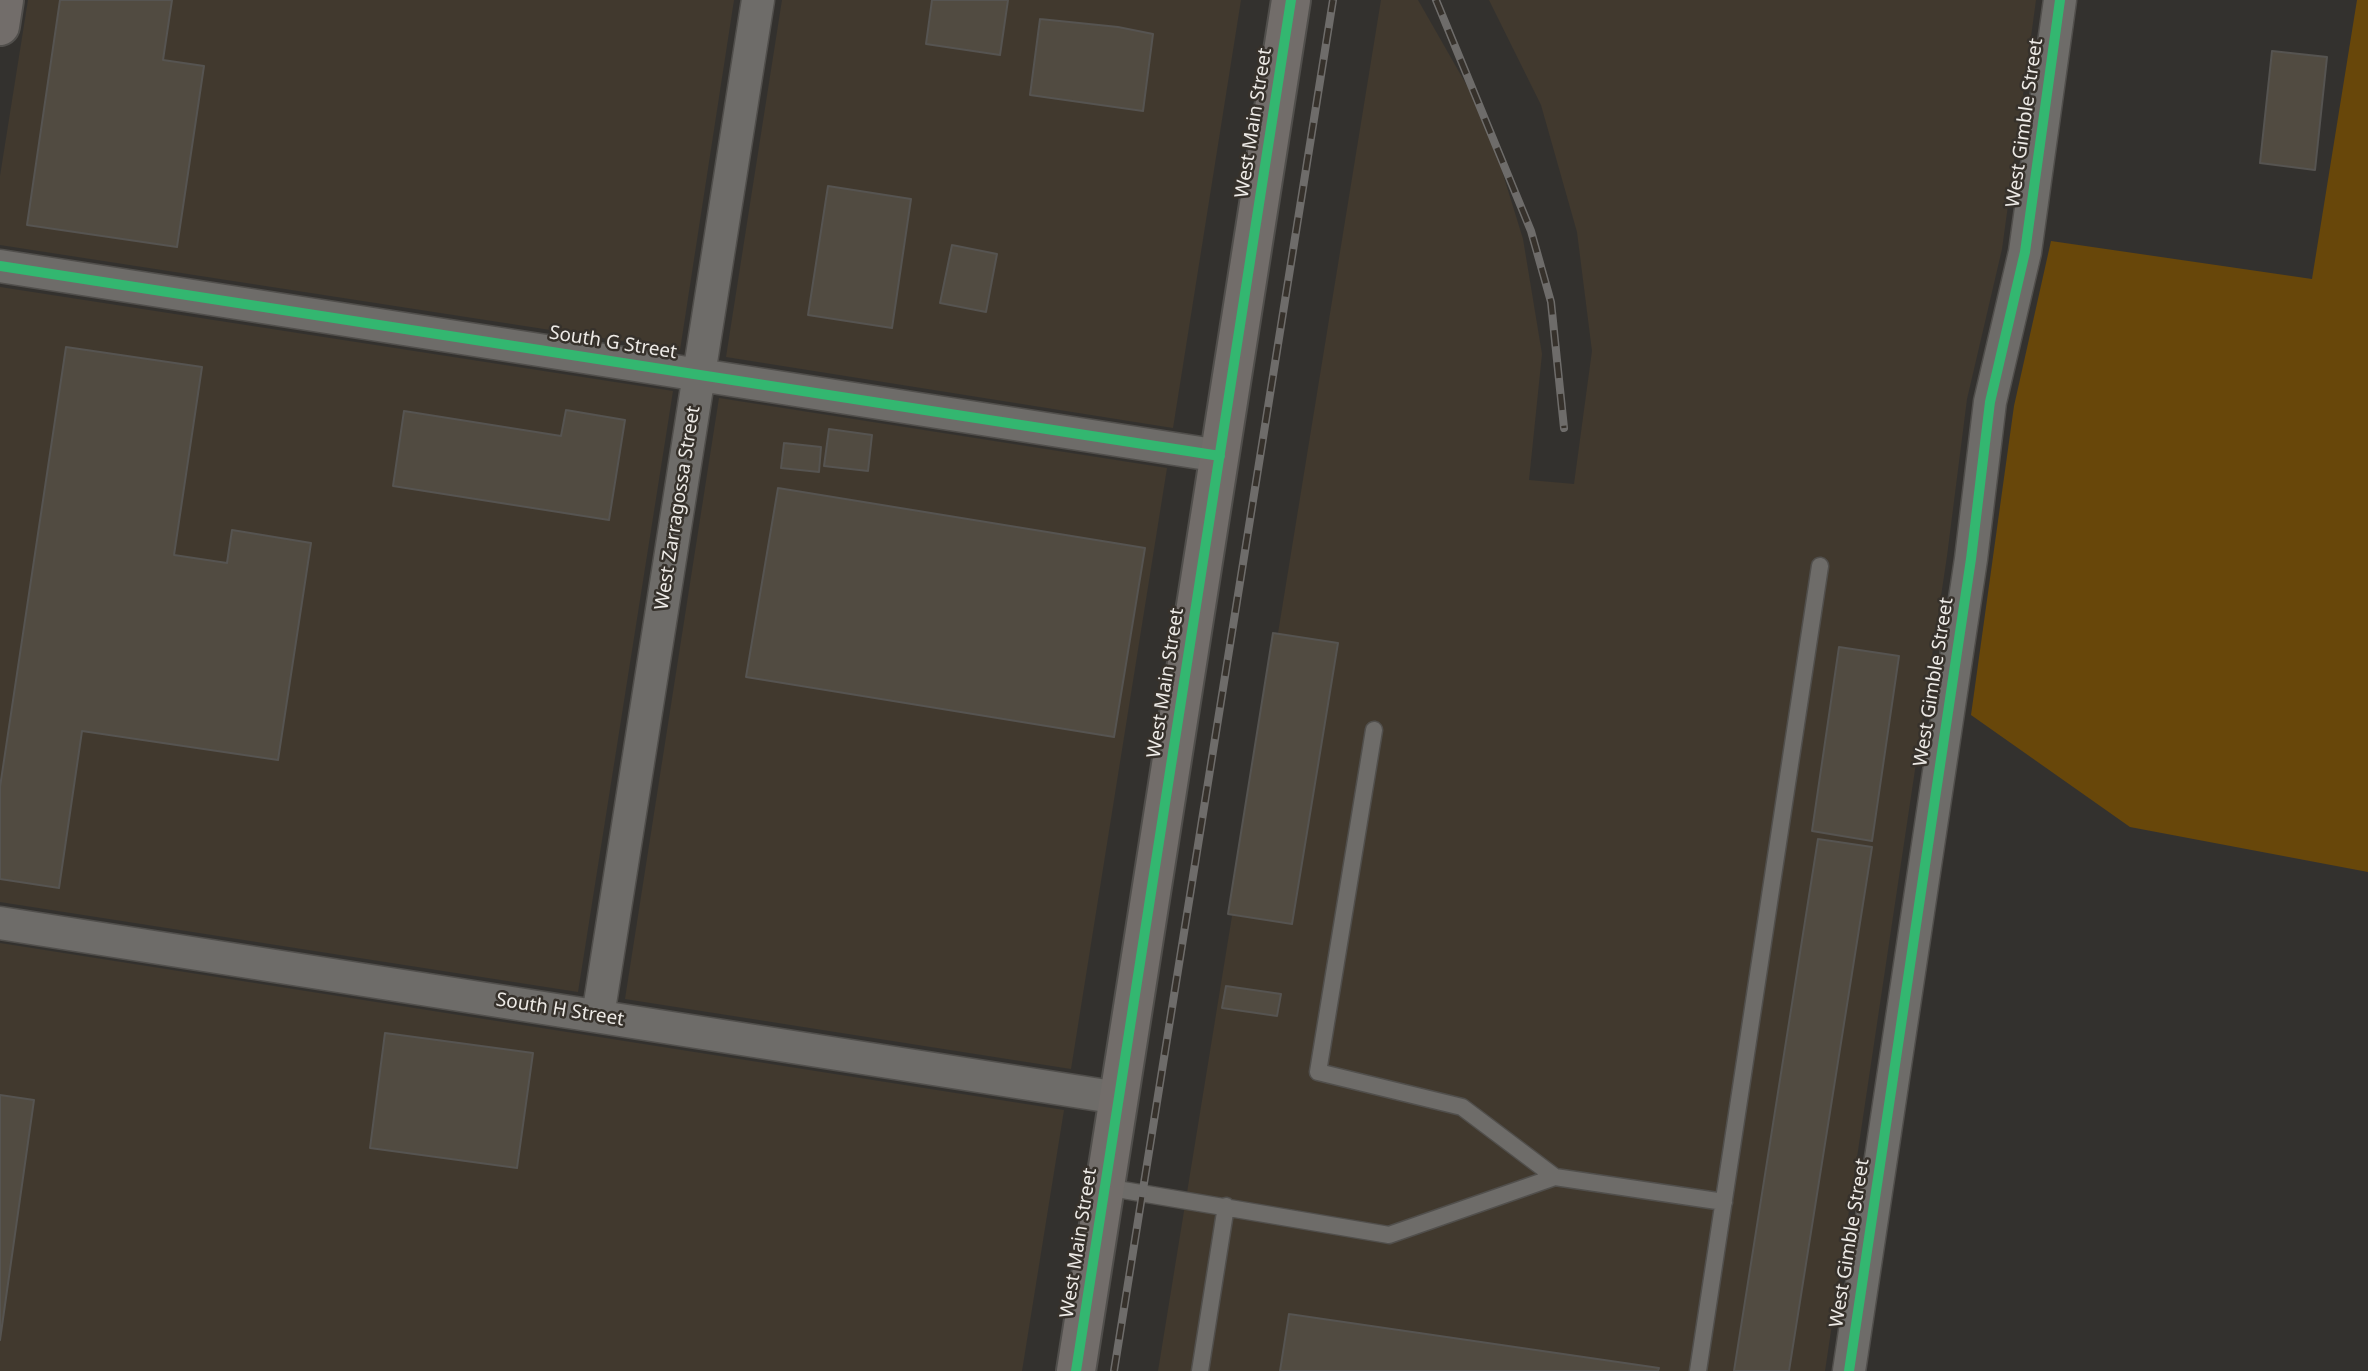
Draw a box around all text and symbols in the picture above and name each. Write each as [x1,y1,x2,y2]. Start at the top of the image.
street label: West Gimble Street [2002,37,2048,209]
street label: West Main Street [1231,46,1277,200]
street label: South G Street [547,322,679,364]
street label: West Zarragossa Street [651,404,705,612]
street label: West Gimble Street [1909,596,1959,768]
street label: West Main Street [1143,606,1189,760]
street label: South H Street [494,989,626,1031]
street label: West Gimble Street [1825,1157,1875,1329]
street label: West Main Street [1056,1166,1102,1320]

